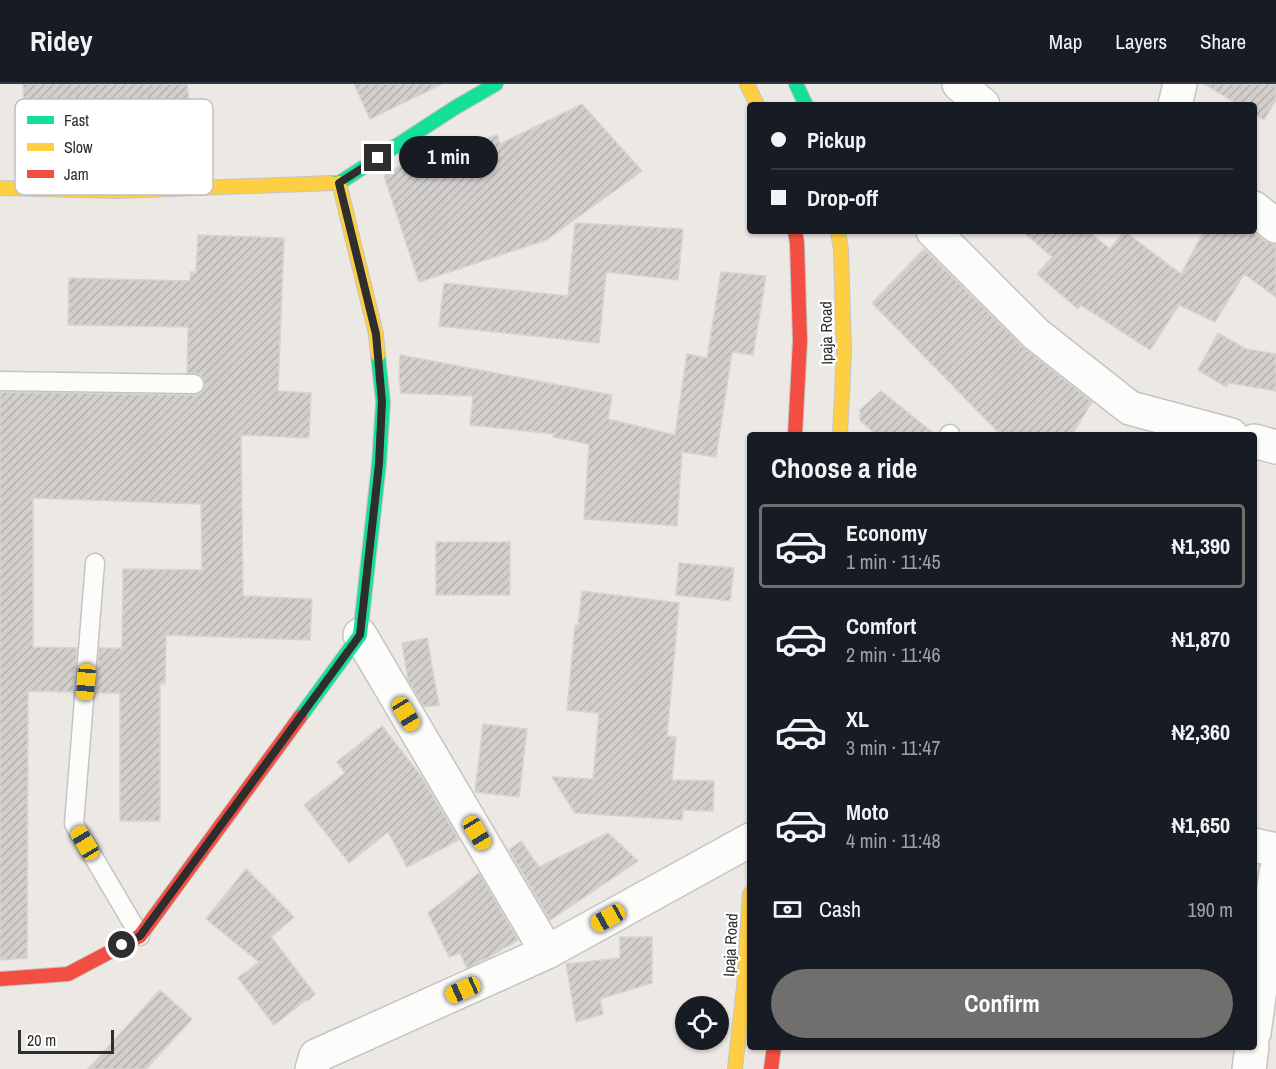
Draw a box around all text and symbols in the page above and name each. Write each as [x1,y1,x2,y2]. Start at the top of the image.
text: Ridey [30,22,93,60]
text: Map [1049,27,1082,56]
text: Layers [1115,27,1167,56]
text: Share [1200,27,1246,56]
legend [15,99,213,195]
text: Fast [64,109,89,131]
text: Pickup [807,125,866,155]
text: Slow [64,136,93,158]
callout: 1 min [399,137,498,179]
text: 1 min [427,143,470,170]
route end [364,144,391,171]
text: Jam [64,163,89,185]
text: Drop-off [807,183,878,213]
street label: Ipaja Road [814,301,838,365]
text: Choose a ride [771,450,917,486]
text: Economy [846,518,927,548]
icon: car [774,519,828,573]
text: ₦1,390 [1172,531,1230,561]
text: 1 min · 11:45 [846,548,941,575]
text: Comfort [846,611,916,641]
icon: car [774,612,828,666]
text: ₦1,870 [1172,624,1230,654]
text: 2 min · 11:46 [846,641,941,668]
car [75,663,97,701]
car [389,694,423,734]
text: XL [846,704,869,734]
icon: car [774,705,828,759]
text: ₦2,360 [1172,717,1230,747]
text: 3 min · 11:47 [846,734,941,761]
text: Moto [846,797,889,827]
icon: car [774,798,828,852]
text: ₦1,650 [1172,810,1230,840]
car [460,813,494,853]
car [68,823,102,863]
text: 4 min · 11:48 [846,827,941,854]
icon: cash [771,893,804,926]
text: Cash [819,894,861,924]
text: 190 m [1187,896,1233,923]
car [588,901,628,935]
street label: Ipaja Road [717,913,743,977]
route start [108,931,135,958]
button: Confirm [771,969,1233,1038]
car [443,974,483,1006]
map controls [675,996,729,1050]
button: locate [675,996,729,1050]
scale bar [18,1027,114,1054]
text: 20 m [27,1029,56,1051]

